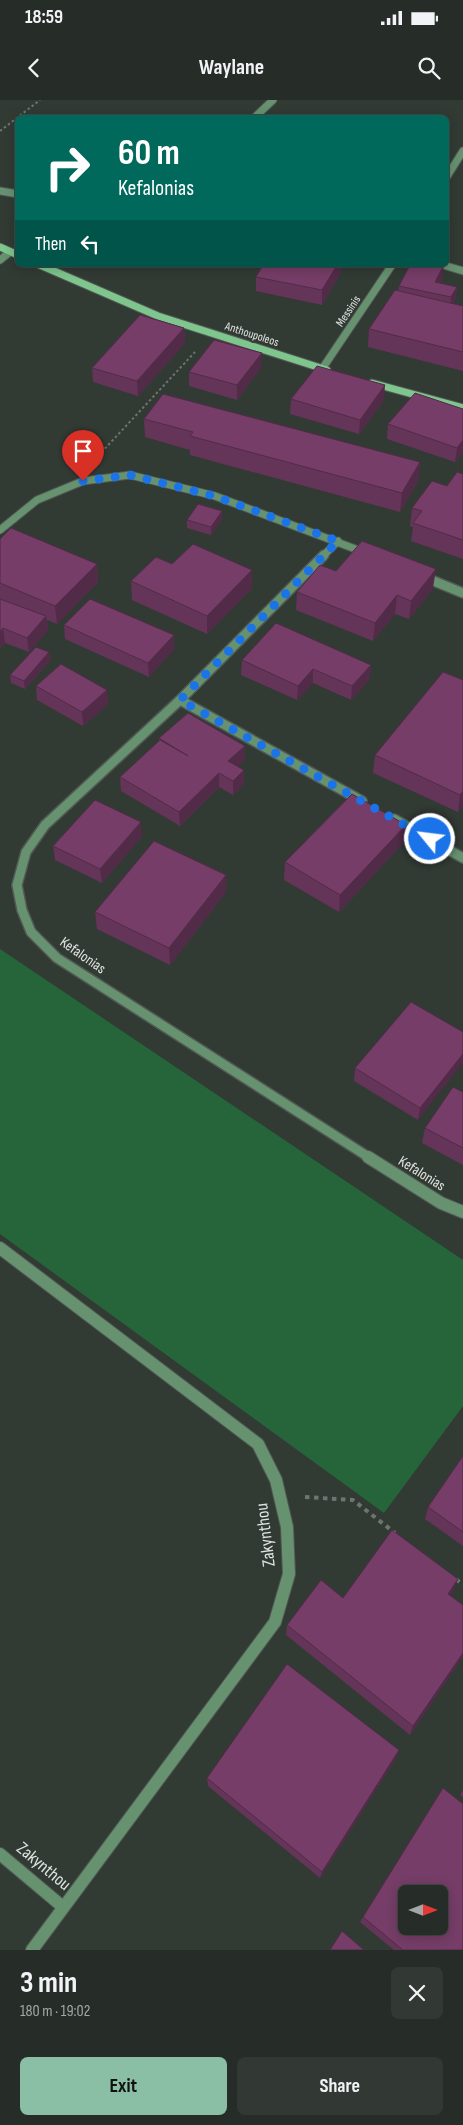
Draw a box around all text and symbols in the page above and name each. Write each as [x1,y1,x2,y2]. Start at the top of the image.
text: 18:59 [25,6,63,29]
icon: back [20,54,48,82]
text: Waylane [199,54,264,81]
icon: search [415,54,443,82]
text: 60 m [118,132,180,175]
icon: right [35,135,100,200]
text: Kefalonias [118,175,194,202]
icon: left [76,230,104,258]
text: Then [35,233,66,256]
street label: Messinis [333,293,364,330]
street label: Anthoupoleos [222,318,281,350]
pin [62,430,104,481]
icon: arrive [69,437,97,465]
position arrow [403,812,455,864]
street label: Kefalonias [56,933,109,978]
street label: Kefalonias [395,1152,449,1195]
street label: Zakynthou [251,1502,280,1568]
street label: Zakynthou [12,1838,75,1895]
north arrow [398,1885,448,1935]
map controls [398,1885,448,1935]
text: 3 min [20,1965,77,2001]
button: close [391,1967,443,2019]
text: 180 m · 19:02 [20,2002,90,2021]
button: Exit [20,2057,227,2115]
button: Share [237,2057,443,2115]

